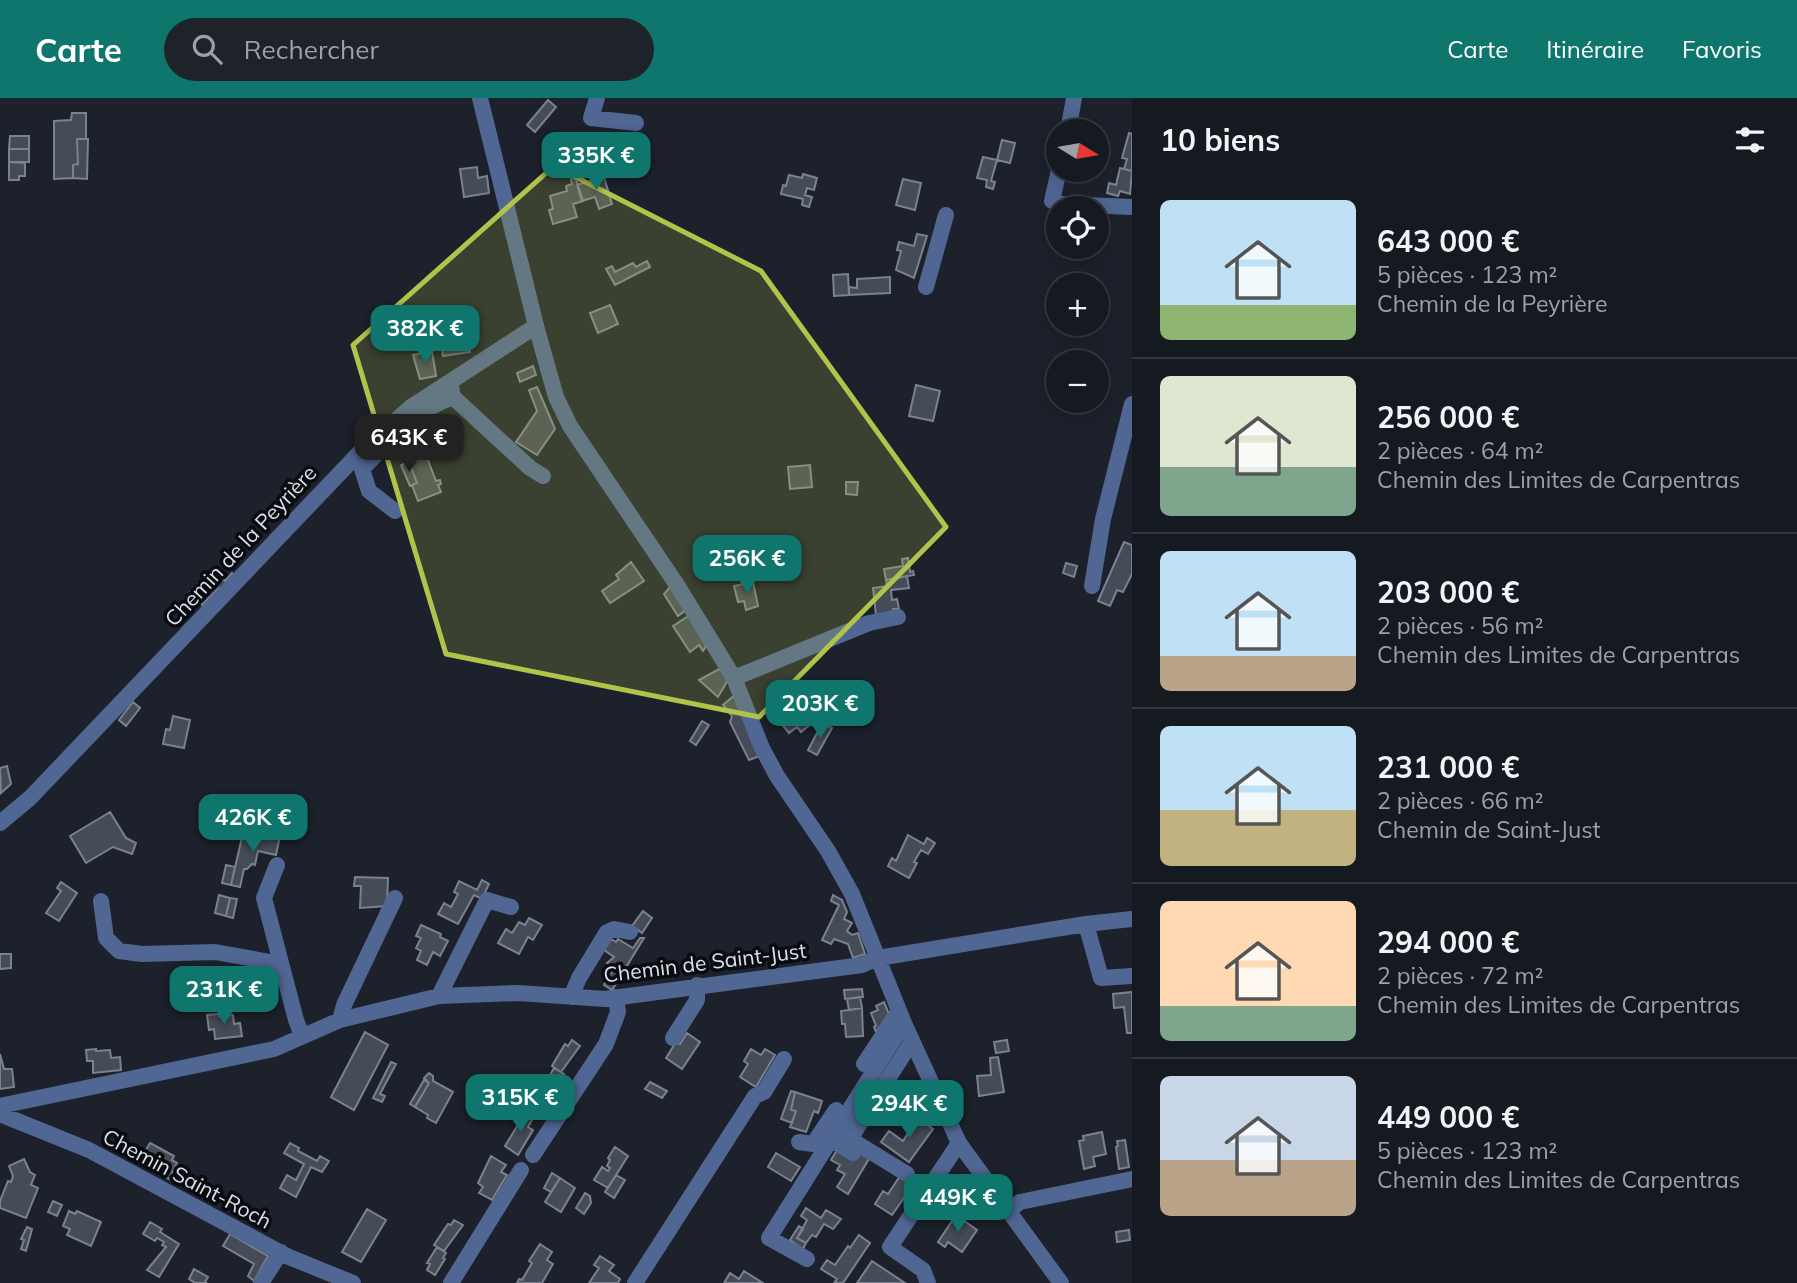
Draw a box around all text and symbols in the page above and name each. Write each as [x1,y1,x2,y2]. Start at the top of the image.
search box [164,18,654,81]
text: Carte [35,29,122,70]
icon: search [188,30,226,68]
text: Rechercher [244,33,379,66]
text: Carte [1447,34,1508,64]
text: Itinéraire [1546,34,1644,64]
text: Favoris [1682,34,1762,64]
north arrow [1046,119,1110,182]
map controls [1046,119,1109,413]
text: 10 biens [1160,121,1280,159]
icon: filters [1731,121,1769,159]
pin: 335K € [539,132,653,192]
text: 335K € [558,140,634,169]
button: locate [1046,196,1109,259]
text: 643 000 € [1377,222,1519,260]
icon: home [1216,228,1300,312]
text: 5 pièces · 123 m² [1377,260,1557,289]
button: + [1046,273,1109,336]
text: Chemin de la Peyrière [1377,289,1608,318]
pin: 382K € [368,306,482,365]
text: 382K € [387,313,463,342]
button: − [1046,350,1109,413]
text: 256 000 € [1377,398,1519,436]
icon: home [1216,404,1300,488]
pin: 643K € [352,414,466,474]
text: 643K € [371,422,447,451]
text: 2 pièces · 64 m² [1377,436,1544,465]
street label: Chemin de la Peyrière [159,459,322,631]
text: Chemin des Limites de Carpentras [1377,465,1740,494]
pin: 256K € [690,536,804,595]
text: 256K € [709,543,785,572]
text: 203 000 € [1377,573,1519,611]
icon: home [1216,579,1300,663]
text: 2 pièces · 56 m² [1377,611,1544,640]
text: Chemin des Limites de Carpentras [1377,640,1740,669]
pin: 203K € [763,680,877,740]
text: 203K € [782,688,858,717]
text: 231 000 € [1377,748,1519,786]
icon: home [1216,754,1300,838]
text: 2 pièces · 66 m² [1377,786,1544,815]
pin: 426K € [196,794,310,854]
text: 426K € [215,802,291,831]
text: Chemin de Saint-Just [1377,815,1601,844]
text: 294 000 € [1377,923,1519,961]
icon: home [1216,929,1300,1013]
street label: Chemin de Saint-Just [602,937,808,987]
text: 2 pièces · 72 m² [1377,961,1544,990]
pin: 231K € [167,967,281,1026]
text: 231K € [186,974,262,1003]
text: Chemin des Limites de Carpentras [1377,990,1740,1019]
pin: 315K € [463,1074,577,1134]
pin: 294K € [852,1080,966,1140]
text: 315K € [482,1082,558,1111]
text: 294K € [871,1088,947,1117]
text: 449 000 € [1377,1098,1519,1136]
icon: home [1216,1104,1300,1188]
street label: Chemin Saint-Roch [99,1123,276,1234]
text: 5 pièces · 123 m² [1377,1136,1557,1165]
text: Chemin des Limites de Carpentras [1377,1165,1740,1194]
pin: 449K € [901,1174,1015,1234]
text: 449K € [920,1182,996,1211]

